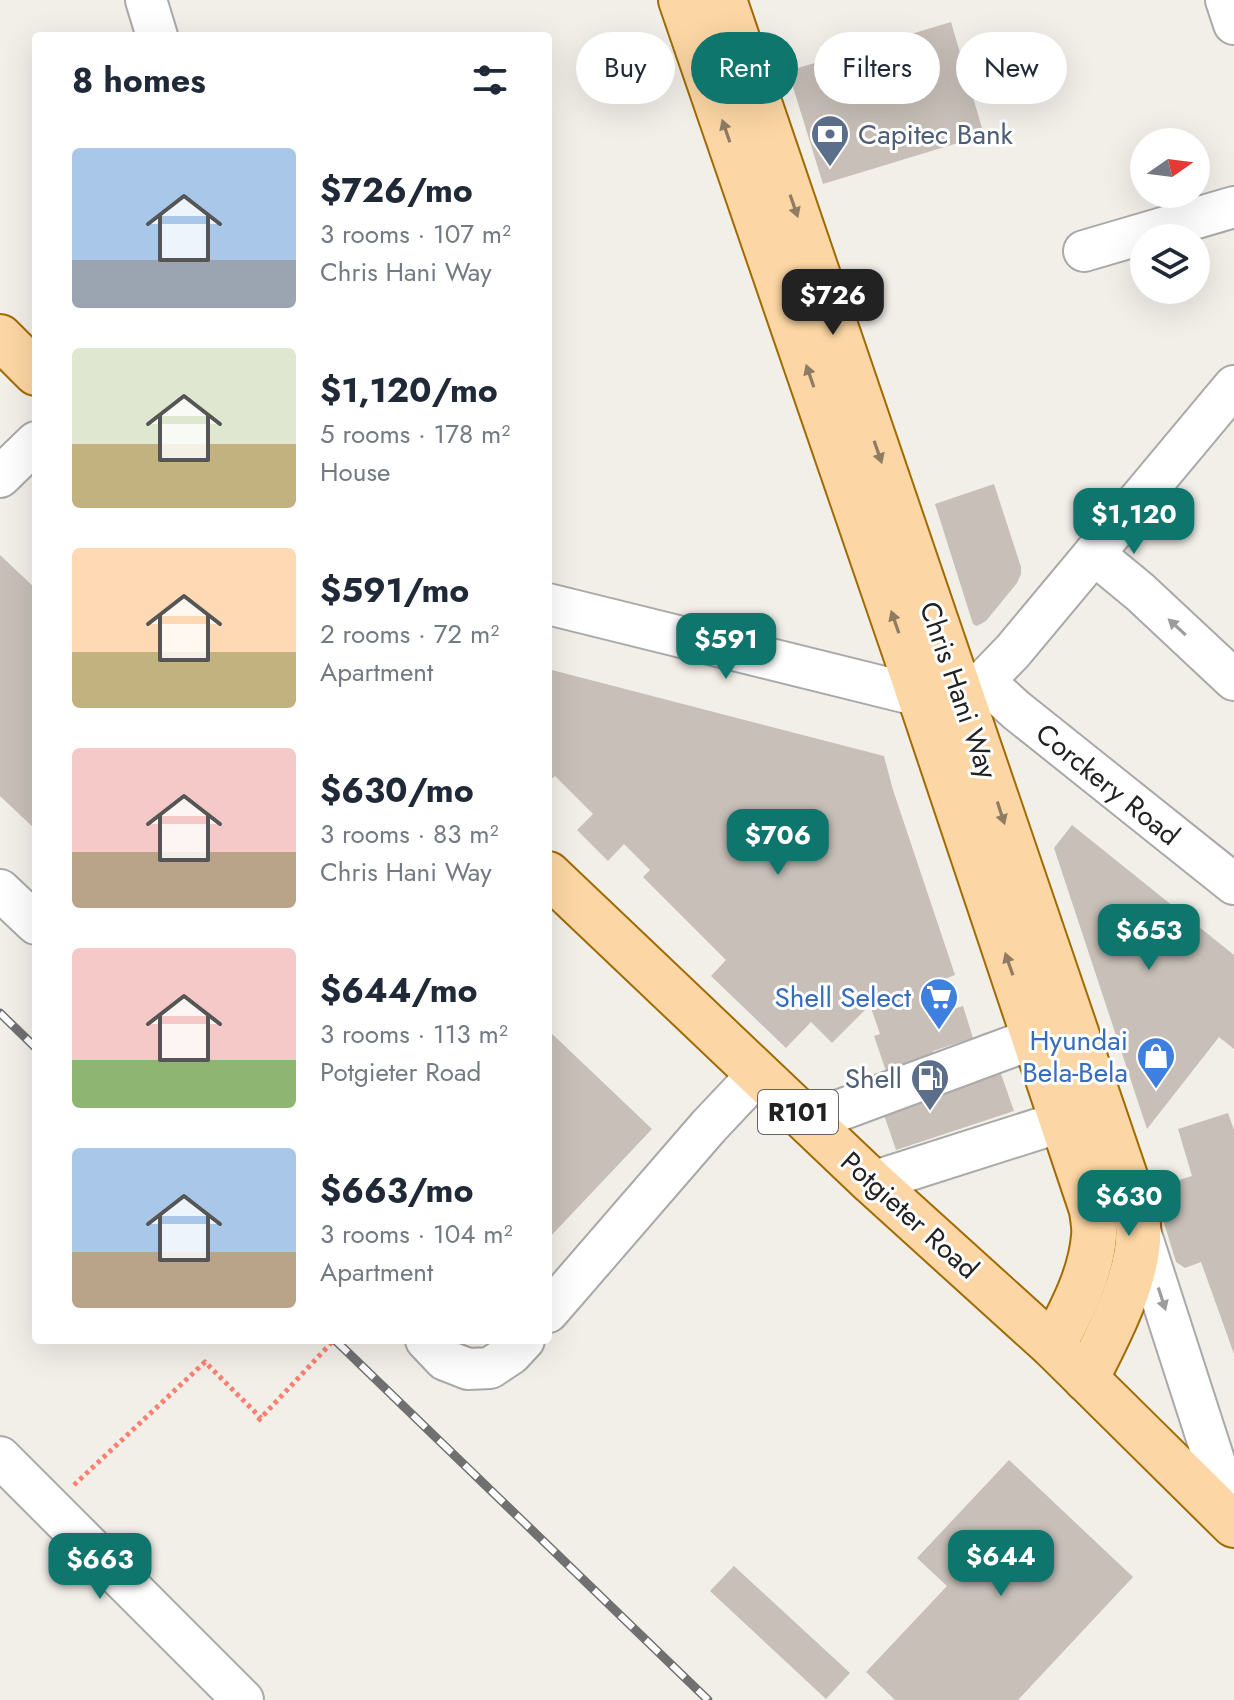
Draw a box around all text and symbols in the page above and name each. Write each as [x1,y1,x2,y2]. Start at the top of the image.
chip: Buy [576,32,675,104]
chip: Rent [691,32,798,104]
chip: Filters [814,32,940,104]
chip: New [956,32,1067,104]
text: 8 homes [72,56,206,105]
icon: filters [468,58,512,102]
bank icon: Capitec Bank [809,113,851,168]
place label: Capitec Bank [858,114,1014,155]
one-way arrow [719,118,731,142]
north arrow [1130,128,1210,208]
map controls [1130,128,1210,304]
text: $726/mo [320,166,473,215]
icon: home [136,180,232,276]
one-way arrow [789,195,801,219]
text: 3 rooms · 107 m² [320,215,511,253]
button: layers [1130,224,1210,304]
text: Chris Hani Way [320,253,492,291]
pin: $726 [786,269,880,337]
text: $726 [800,276,866,314]
one-way arrow [804,364,816,388]
text: $1,120/mo [320,366,498,415]
icon: home [136,380,232,476]
text: 5 rooms · 178 m² [320,415,510,453]
one-way arrow [873,441,885,465]
text: House [320,453,390,491]
pin: $1,120 [1069,488,1199,556]
text: $1,120 [1091,495,1177,533]
text: $591/mo [320,566,469,615]
icon: home [136,580,232,676]
street label: Chris Hani Way [909,596,1008,785]
one-way arrow [888,610,900,634]
pin: $591 [679,613,773,681]
text: 2 rooms · 72 m² [320,615,499,653]
one-way arrow [1168,618,1187,636]
text: $591 [694,620,758,658]
text: Apartment [320,653,433,691]
street label: Corckery Road [1027,713,1189,855]
text: $630/mo [320,766,474,815]
icon: home [136,780,232,876]
one-way arrow [995,801,1008,825]
pin: $706 [731,809,825,877]
text: 3 rooms · 83 m² [320,815,499,853]
text: $706 [745,816,811,854]
text: Chris Hani Way [320,853,492,891]
pin: $653 [1102,904,1196,972]
text: $653 [1116,911,1182,949]
one-way arrow [1003,952,1015,976]
text: $644/mo [320,966,478,1015]
supermarket icon: Shell Select [918,976,960,1031]
place label: Shell Select [775,977,911,1018]
icon: home [136,980,232,1076]
text: 3 rooms · 113 m² [320,1015,508,1053]
place label: Hyundai Bela-Bela [1022,1020,1128,1093]
shop icon: Hyundai Bela-Bela [1135,1035,1177,1090]
text: Potgieter Road [320,1053,481,1091]
fuel station icon: Shell [909,1057,951,1112]
place label: Shell [845,1058,902,1099]
road number: R101 [758,1090,838,1134]
street label: Potgieter Road [831,1142,988,1289]
text: $663/mo [320,1166,473,1215]
pin: $630 [1082,1170,1176,1238]
text: $630 [1096,1177,1162,1215]
icon: home [136,1180,232,1276]
text: 3 rooms · 104 m² [320,1215,513,1253]
text: Apartment [320,1253,433,1291]
one-way arrow [1156,1287,1169,1311]
pin: $644 [954,1530,1048,1598]
pin: $663 [53,1533,147,1601]
text: $644 [966,1537,1036,1575]
text: $663 [66,1540,134,1578]

